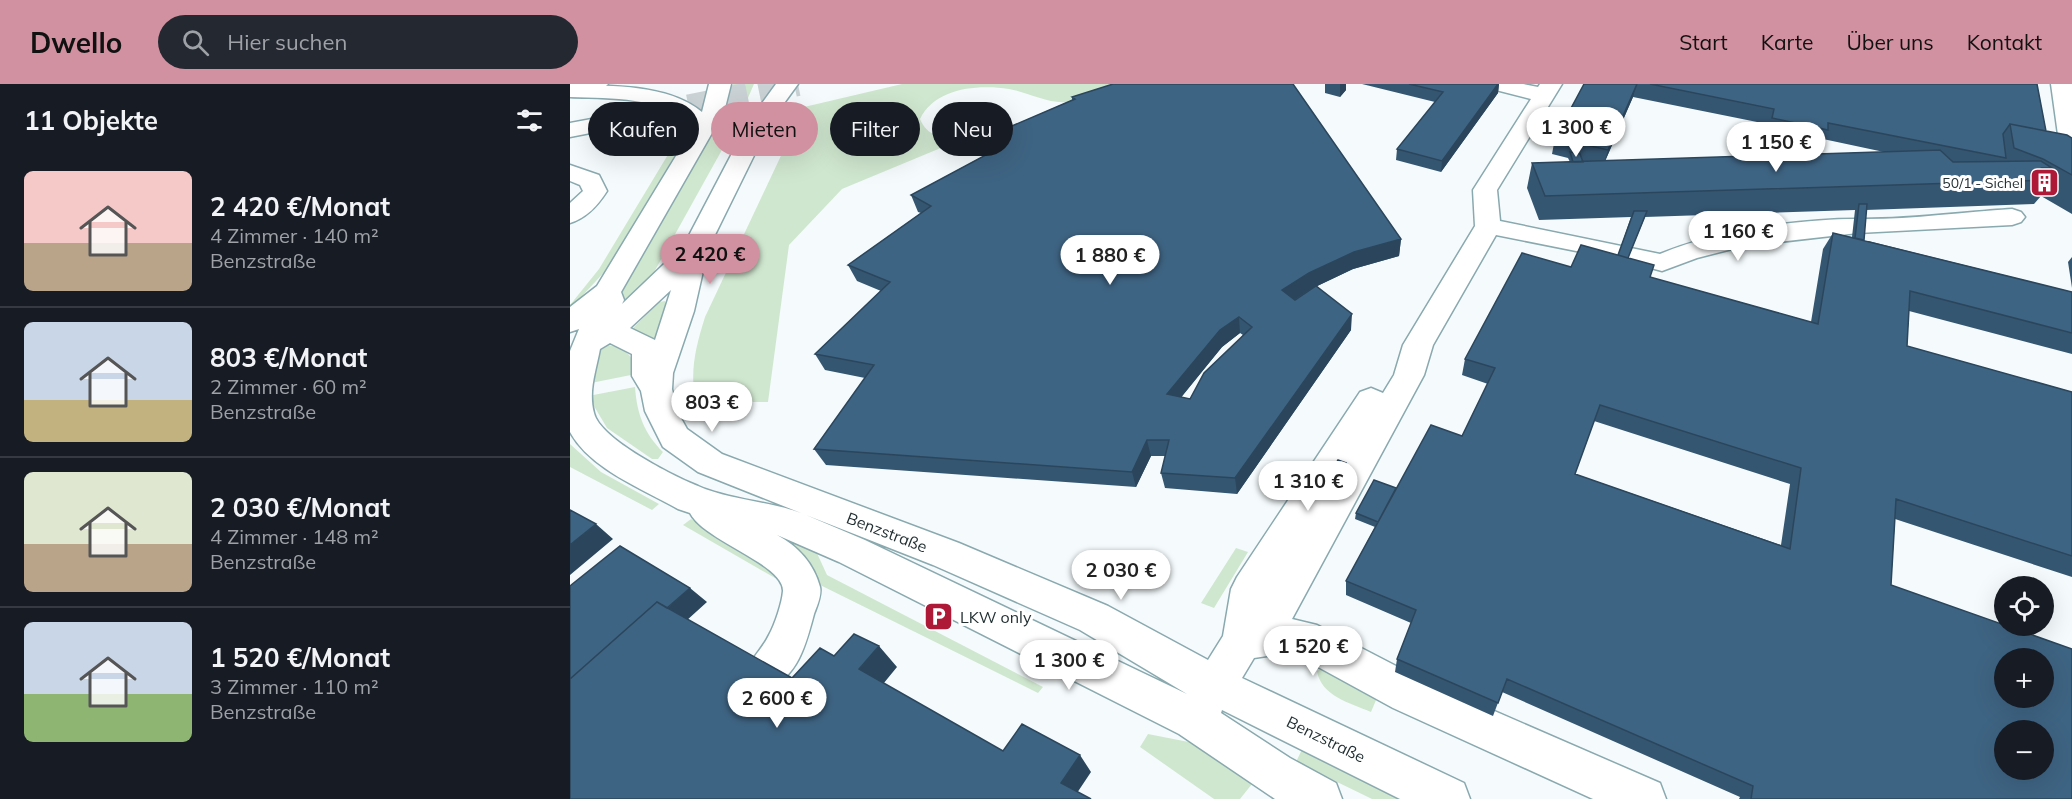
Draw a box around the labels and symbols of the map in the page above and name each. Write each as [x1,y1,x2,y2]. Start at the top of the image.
pin: 1 300 € [1521,107,1631,158]
pin: 1 150 € [1721,122,1831,173]
building icon: 50/1 - Sichel [2028,167,2060,199]
place label: 50/1 - Sichel [1942,174,2023,192]
pin: 1 160 € [1683,211,1793,262]
pin: 2 420 € [655,234,765,285]
pin: 1 880 € [1055,235,1165,286]
pin: 803 € [670,382,754,433]
pin: 1 310 € [1253,461,1363,512]
street label: Benzstraße [844,507,930,557]
pin: 2 030 € [1066,550,1176,601]
parking icon: LKW only [923,601,955,633]
place label: LKW only [960,607,1032,627]
pin: 1 520 € [1258,626,1368,677]
pin: 1 300 € [1014,640,1124,691]
pin: 2 600 € [722,678,832,729]
street label: Benzstraße [1283,711,1369,767]

